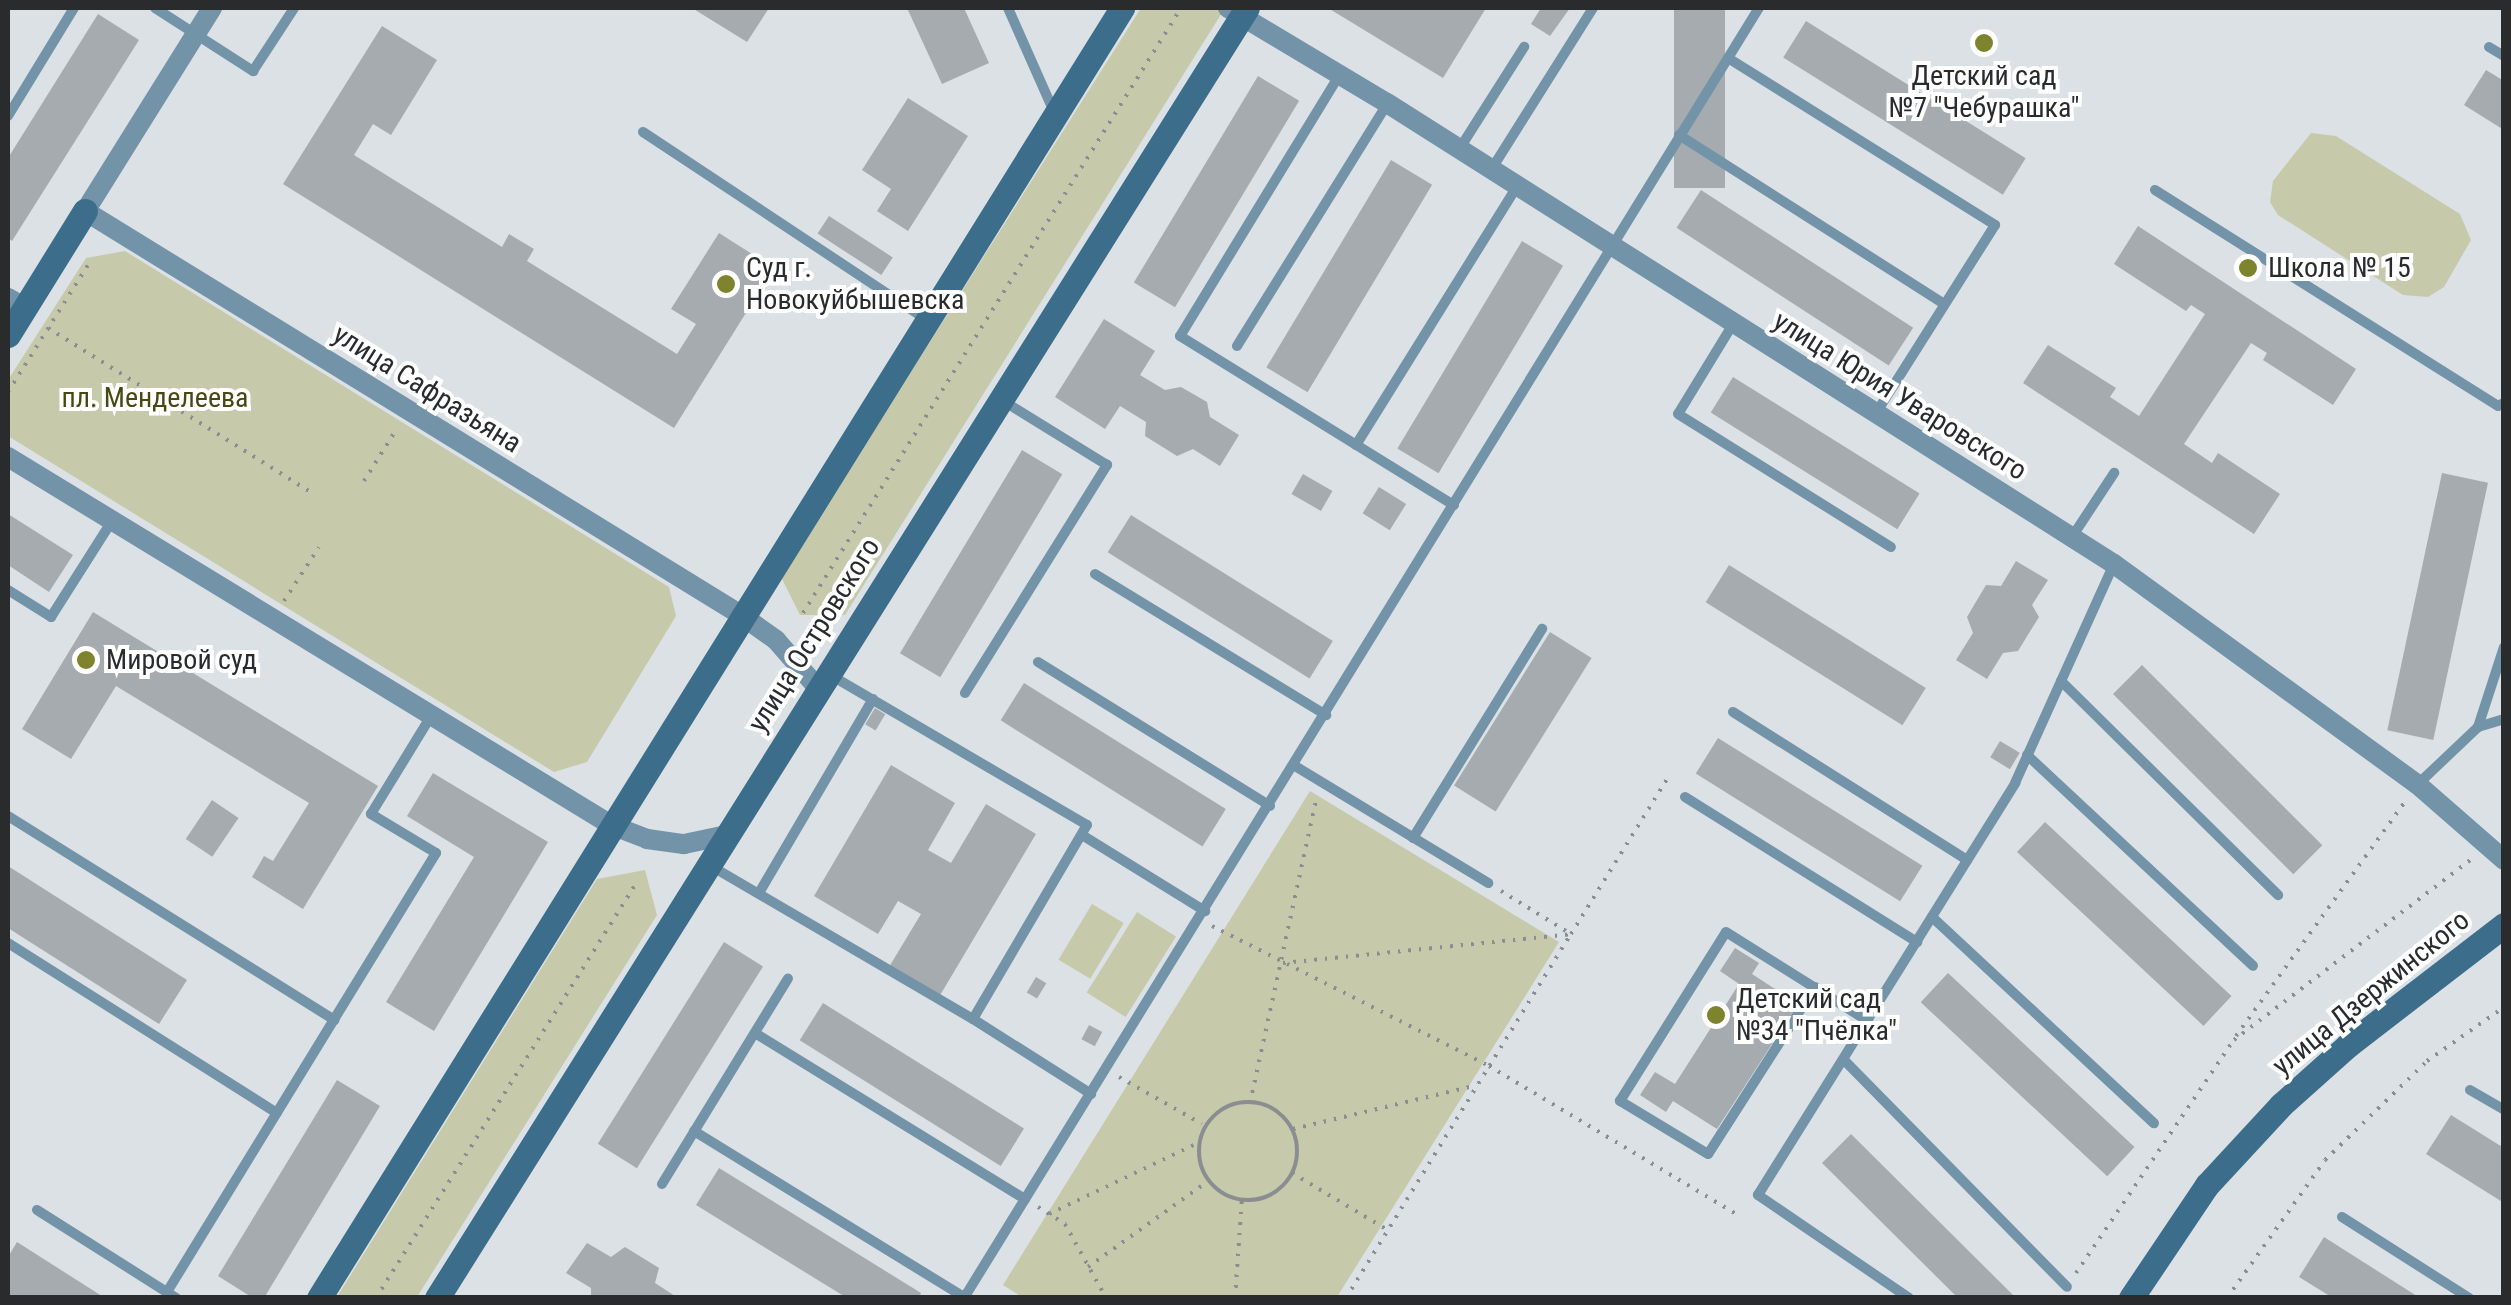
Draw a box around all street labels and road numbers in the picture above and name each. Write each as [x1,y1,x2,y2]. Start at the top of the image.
street label: улица Юрия Уваровского [1767,304,2033,488]
street label: улица Сафразьяна [327,318,527,460]
street label: улица Островского [741,532,887,738]
street label: улица Дзержинского [2266,903,2476,1083]

